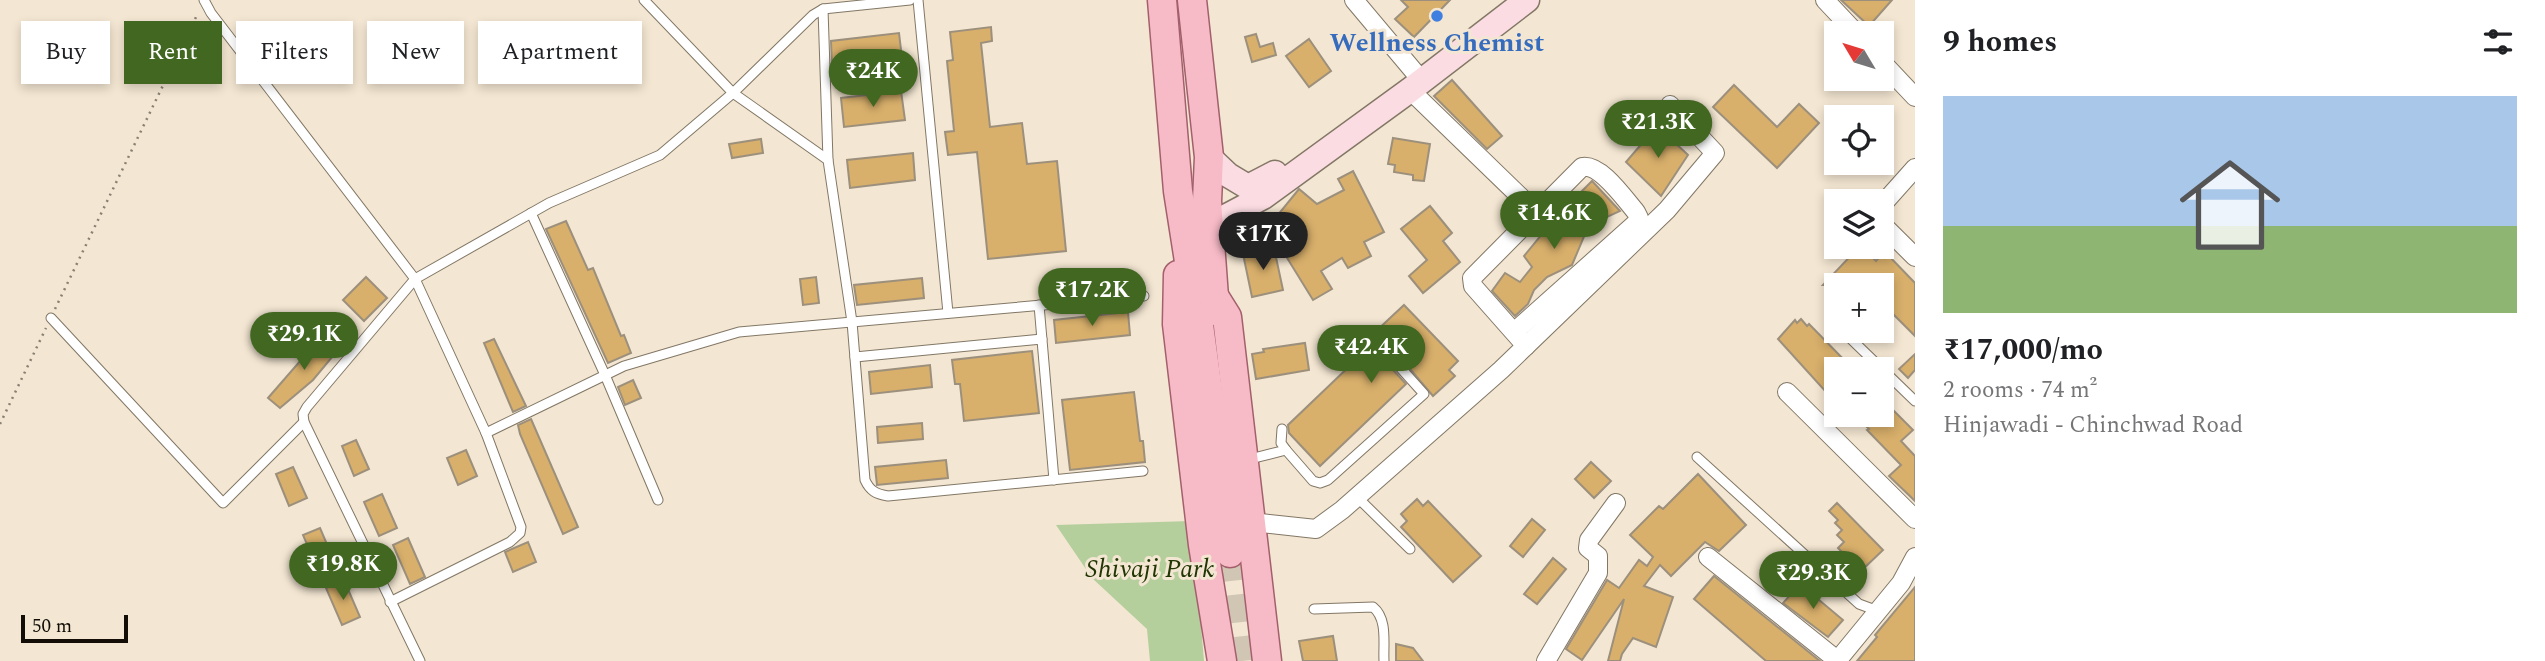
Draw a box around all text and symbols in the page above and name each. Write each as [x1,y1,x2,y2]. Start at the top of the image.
marker: Wellness Chemist [1429,8,1445,24]
text: 9 homes [1943,19,2057,65]
chip: Buy [21,21,110,84]
chip: Rent [124,21,222,84]
chip: Filters [236,21,353,84]
chip: New [367,21,464,84]
chip: Apartment [478,21,642,84]
north arrow [1824,21,1894,91]
map controls [1824,21,1894,427]
place label: Wellness Chemist [1330,23,1544,63]
icon: filters [2479,23,2517,61]
pin: ₹24K [832,50,914,109]
text: ₹24K [845,54,901,89]
pin: ₹21.3K [1601,100,1715,160]
text: ₹21.3K [1620,105,1696,140]
button: locate [1824,105,1894,175]
icon: home [2167,142,2293,268]
button: layers [1824,189,1894,259]
pin: ₹14.6K [1497,191,1611,251]
text: ₹14.6K [1516,196,1592,231]
pin: ₹17K [1222,212,1304,272]
text: ₹17K [1235,217,1291,252]
pin: ₹17.2K [1035,268,1149,328]
text: ₹17.2K [1054,273,1130,308]
button: + [1824,273,1894,343]
pin: ₹29.1K [247,312,361,372]
text: ₹29.1K [266,317,342,352]
pin: ₹42.4K [1314,326,1428,385]
text: ₹17,000/mo [1943,327,2103,373]
text: ₹42.4K [1333,330,1409,365]
button: − [1824,357,1894,427]
text: 2 rooms · 74 m² [1943,373,2097,408]
text: Hinjawadi - Chinchwad Road [1943,408,2243,443]
pin: ₹19.8K [286,542,400,602]
text: ₹19.8K [305,547,381,582]
park label: Shivaji Park [1086,549,1214,589]
pin: ₹29.3K [1756,552,1870,611]
text: ₹29.3K [1775,556,1851,591]
scale bar [21,612,128,644]
text: 50 m [32,612,72,641]

